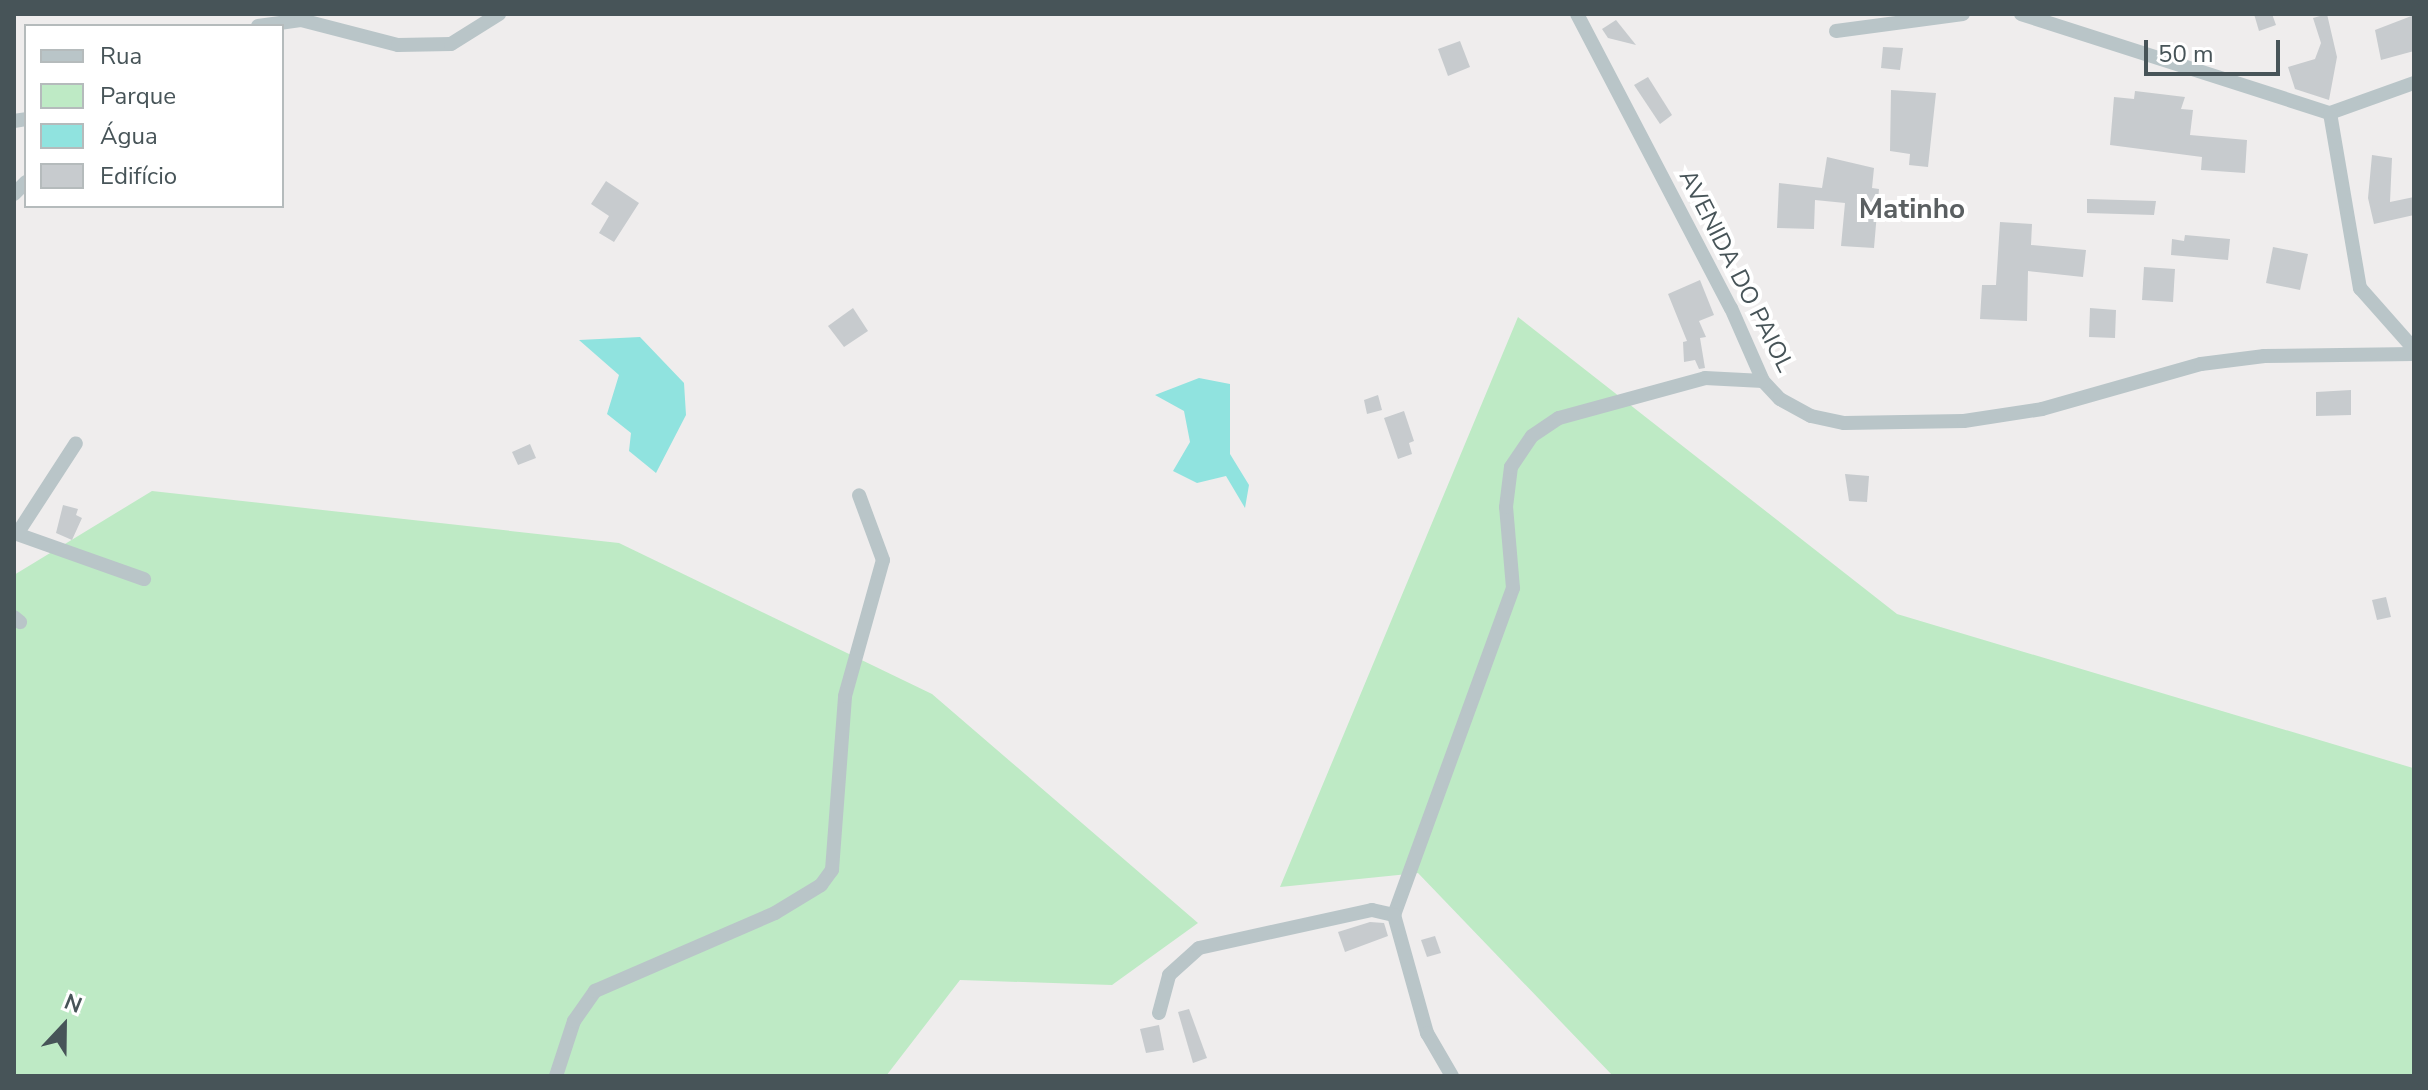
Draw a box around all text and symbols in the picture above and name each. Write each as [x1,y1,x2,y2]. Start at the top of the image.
legend [24,24,284,208]
scale bar [2148,24,2284,74]
text: 50 m [2158,38,2214,70]
text: Rua [100,40,142,72]
text: Parque [100,80,176,112]
text: Água [100,120,158,152]
text: Edifício [100,160,177,192]
street label: AVENIDA DO PAIOL [1673,165,1799,377]
district label: Matinho [1859,192,1965,226]
north arrow [24,986,104,1066]
text: N [60,987,86,1021]

